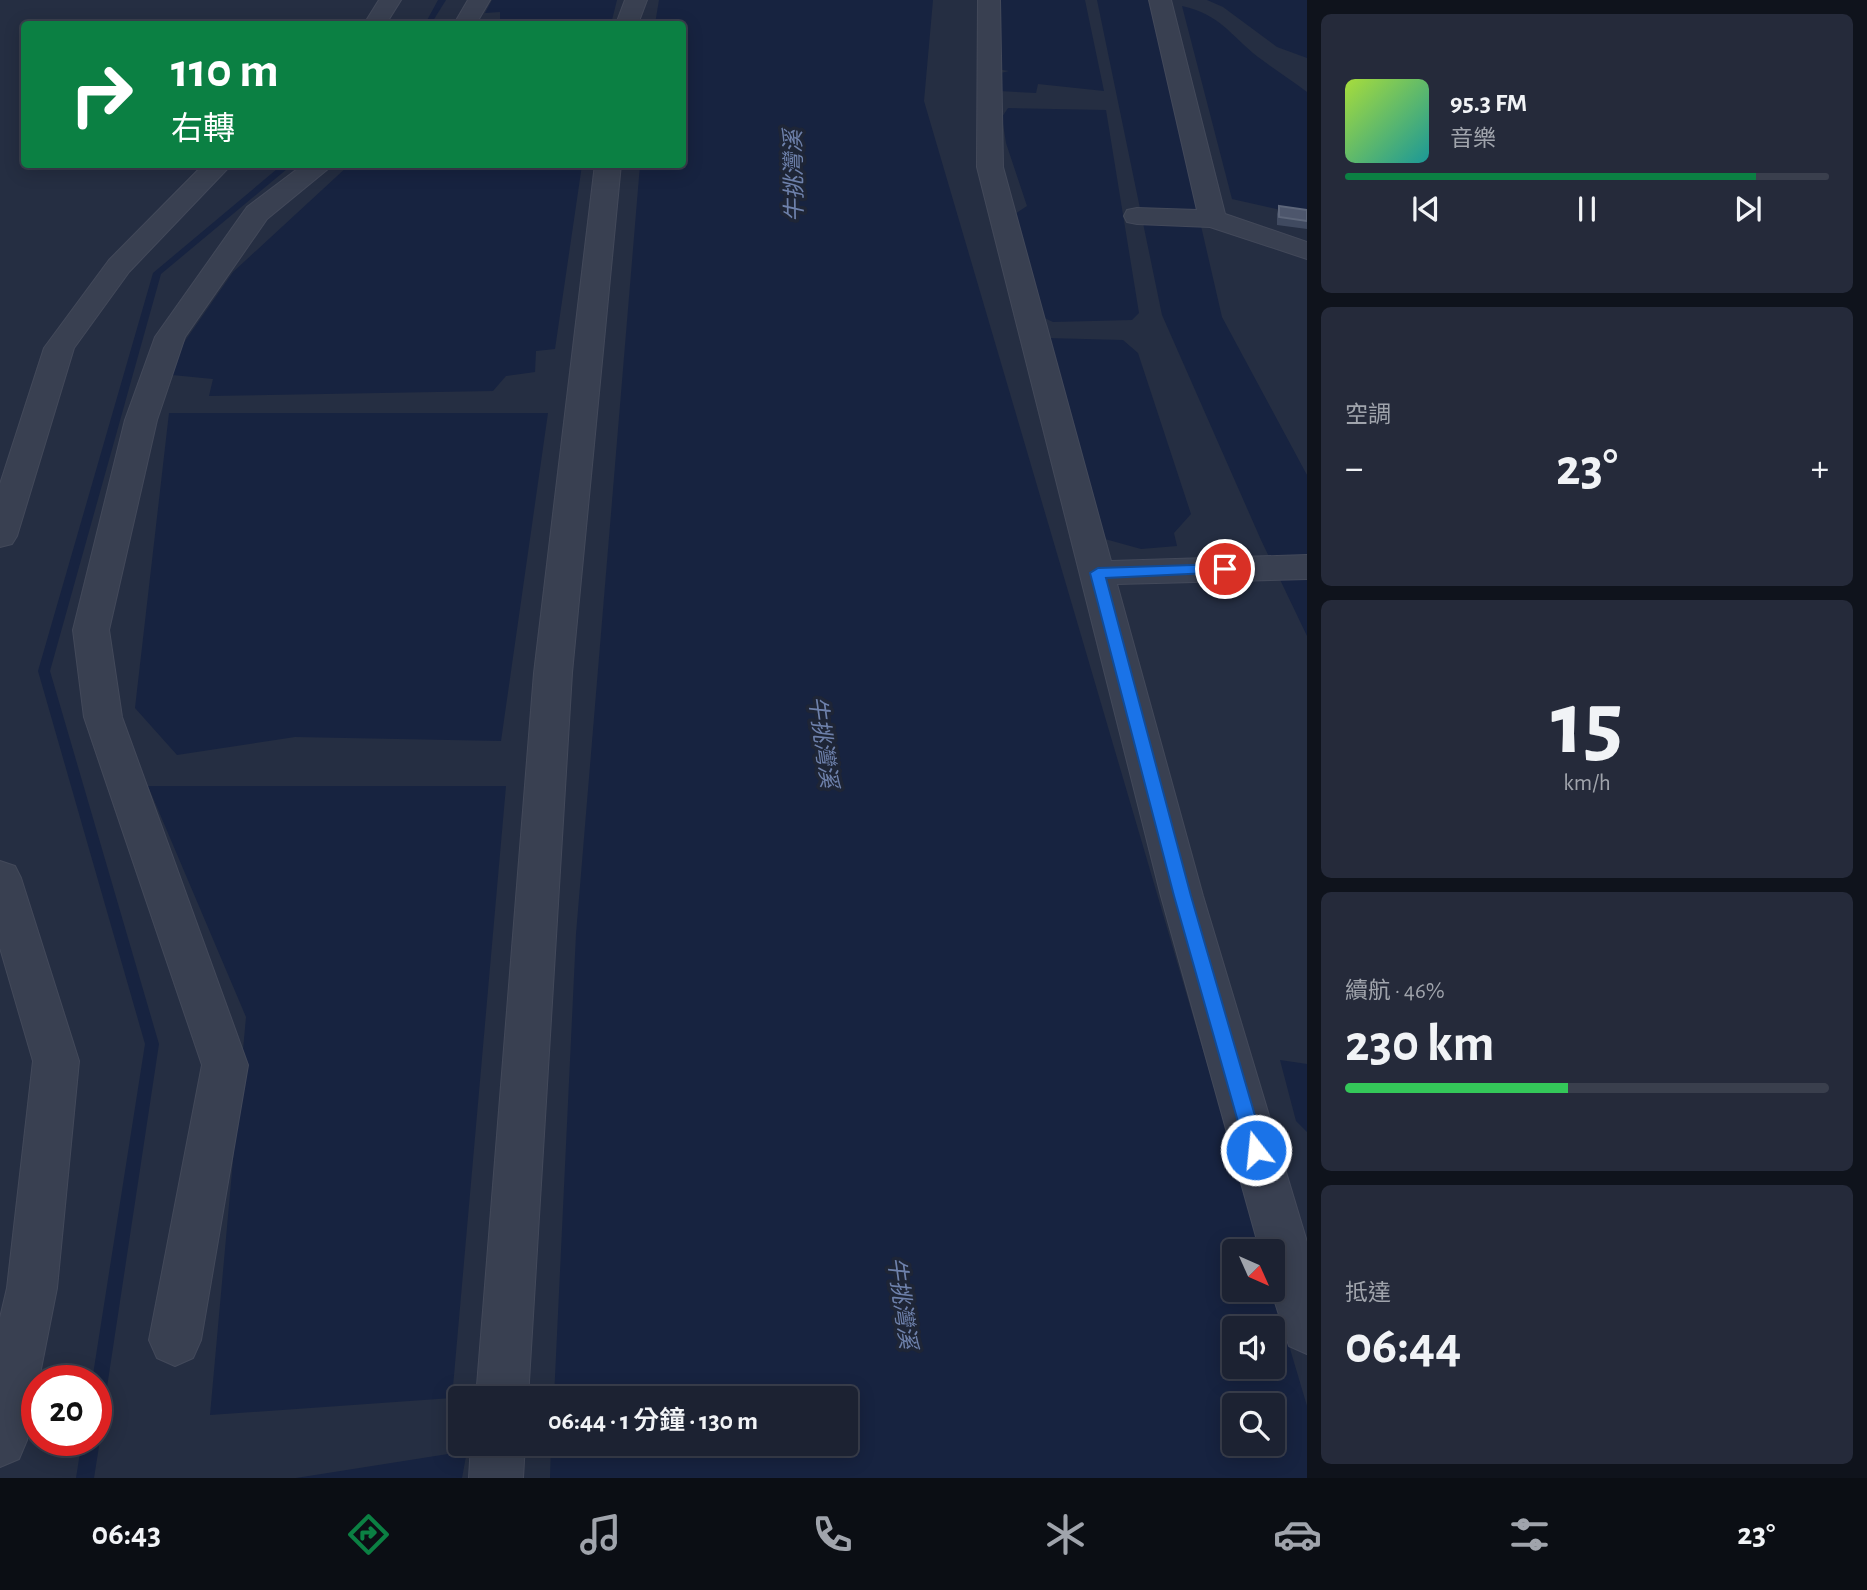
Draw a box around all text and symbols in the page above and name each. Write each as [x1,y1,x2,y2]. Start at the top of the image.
text: 110 m [171,47,279,96]
icon: right [56,49,147,140]
text: 95.3 FM [1450,90,1527,116]
text: 右轉 [171,113,235,145]
water label: 牛挑灣溪 [781,127,807,222]
text: 音樂 [1450,128,1496,151]
icon: previous [1407,190,1445,228]
icon: pause [1568,190,1606,228]
icon: next [1729,190,1767,228]
text: 空調 [1345,404,1391,427]
text: 23° [1556,442,1618,494]
text: − [1345,450,1363,488]
text: + [1811,450,1829,488]
pin [1195,539,1255,599]
icon: arrive [1206,550,1244,588]
text: 15 [1551,679,1623,770]
water label: 牛挑灣溪 [804,695,842,792]
text: km/h [1563,772,1611,795]
text: 續航 · 46% [1345,980,1445,1003]
text: 230 km [1345,1018,1495,1070]
position arrow [1219,1113,1293,1187]
north arrow [1222,1239,1284,1302]
map controls [1222,1239,1285,1456]
water label: 牛挑灣溪 [883,1256,921,1353]
text: 抵達 [1345,1282,1391,1305]
button: sound [1222,1316,1285,1379]
text: 06:44 [1345,1320,1461,1372]
speed limit sign: 20 [21,1365,112,1456]
button: search [1222,1393,1285,1456]
text: 06:44 · 1 分鐘 · 130 m [548,1408,758,1434]
icon: directions [344,1510,393,1559]
icon: music [576,1510,625,1559]
icon: phone [808,1510,857,1559]
icon: climate [1041,1510,1090,1559]
icon: car [1273,1510,1322,1559]
icon: filters [1505,1510,1554,1559]
text: 06:43 [92,1518,161,1550]
text: 23° [1737,1518,1775,1550]

